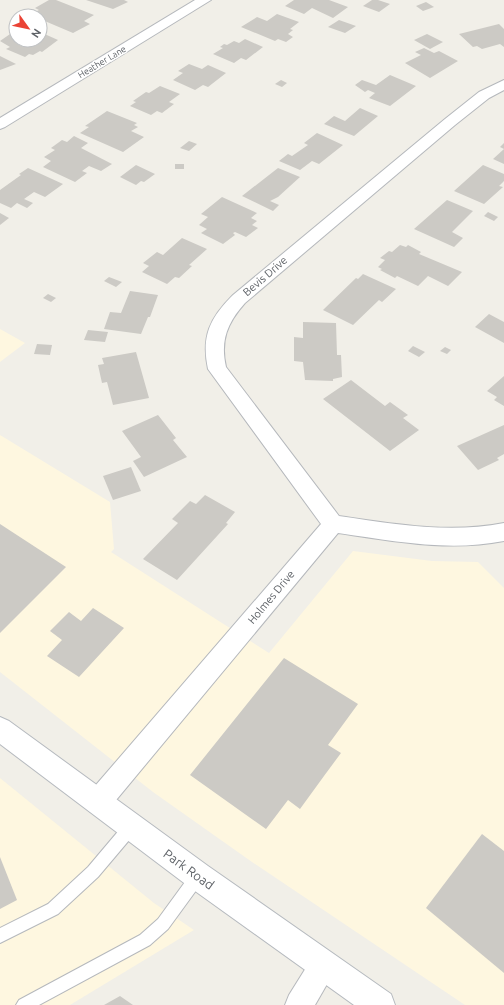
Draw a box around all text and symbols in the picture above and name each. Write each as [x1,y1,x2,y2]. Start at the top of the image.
north arrow [8,8,48,48]
text: N [29,27,44,40]
street label: Heather Lane [76,44,128,80]
street label: Bevis Drive [241,254,289,298]
street label: Holmes Drive [245,568,297,626]
street label: Park Road [161,846,217,892]

